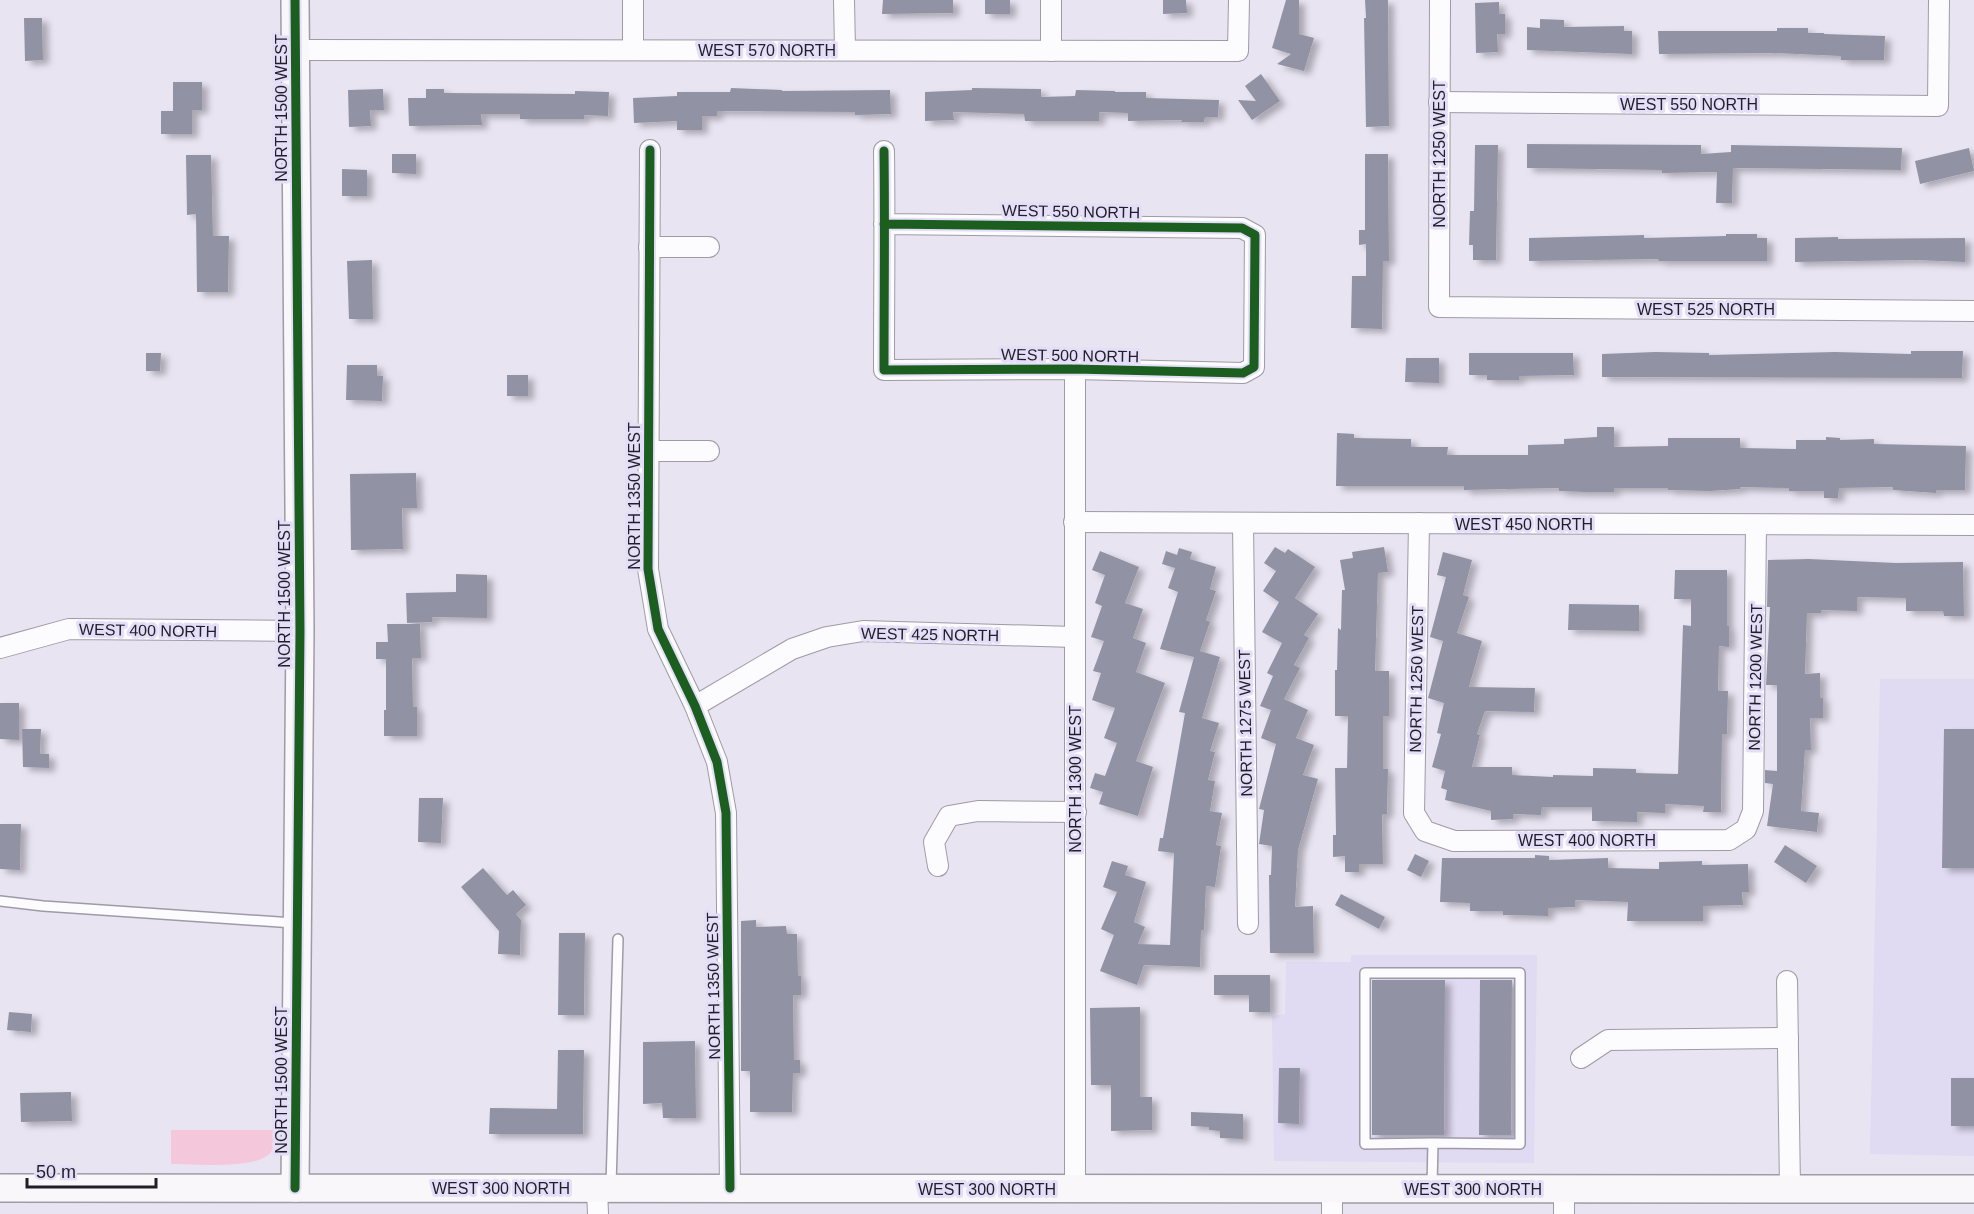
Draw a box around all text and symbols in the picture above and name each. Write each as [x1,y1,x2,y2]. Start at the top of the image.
street label: NORTH 1500 WEST [273,34,290,182]
street label: WEST 570 NORTH [698,42,836,59]
street label: NORTH 1250 WEST [1431,80,1448,228]
street label: WEST 550 NORTH [1620,96,1758,113]
street label: WEST 550 NORTH [1002,202,1140,221]
street label: WEST 525 NORTH [1637,301,1775,318]
street label: WEST 500 NORTH [1001,346,1139,365]
street label: NORTH 1350 WEST [626,422,643,570]
street label: WEST 450 NORTH [1455,516,1593,533]
street label: NORTH 1500 WEST [276,520,293,668]
street label: NORTH 1200 WEST [1746,603,1765,751]
street label: NORTH 1250 WEST [1407,605,1426,753]
street label: WEST 400 NORTH [79,621,217,640]
street label: WEST 425 NORTH [861,625,999,644]
street label: NORTH 1275 WEST [1236,649,1255,797]
street label: NORTH 1300 WEST [1067,705,1084,853]
street label: WEST 400 NORTH [1518,832,1656,849]
street label: NORTH 1350 WEST [704,912,723,1060]
street label: NORTH 1500 WEST [273,1006,290,1154]
scale bar [27,1151,156,1189]
text: 50 m [36,1162,76,1182]
street label: WEST 300 NORTH [432,1180,570,1197]
street label: WEST 300 NORTH [918,1181,1056,1198]
street label: WEST 300 NORTH [1404,1181,1542,1198]

